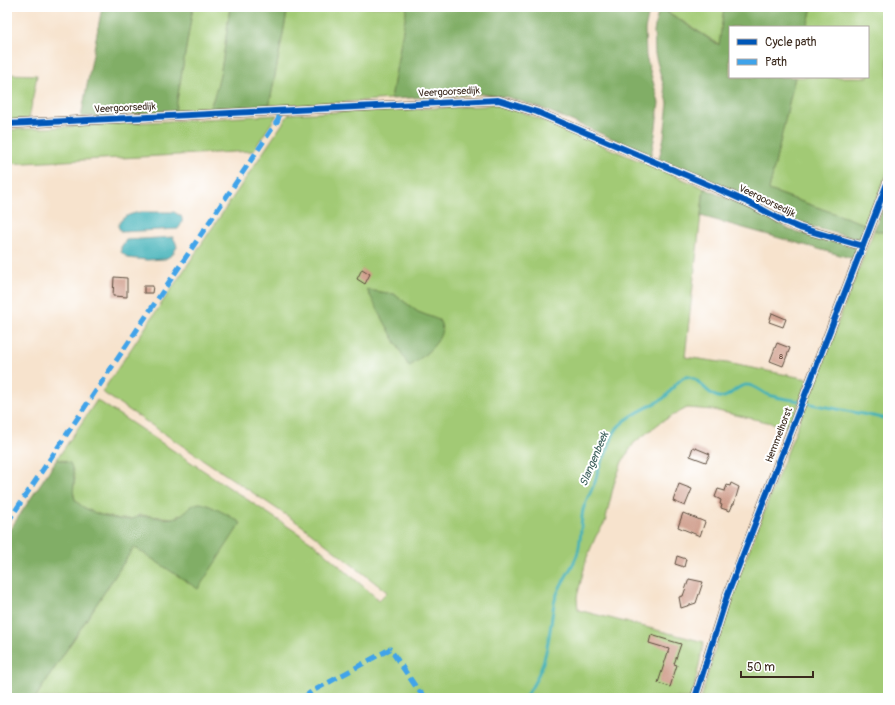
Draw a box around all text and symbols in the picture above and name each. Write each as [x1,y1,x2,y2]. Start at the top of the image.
legend [729,26,869,78]
text: Cycle path [765,35,817,50]
text: Path [765,55,787,70]
street label: Veergoorsedijk [418,84,481,100]
street label: Veergoorsedijk [94,100,157,116]
street label: Veergoorsedijk [737,182,798,220]
house number: 8 [779,352,783,361]
street label: Hemmelhorst [763,405,795,464]
water label: Slangenbeek [577,429,612,488]
scale bar [741,653,813,679]
text: 50 m [747,660,775,675]

